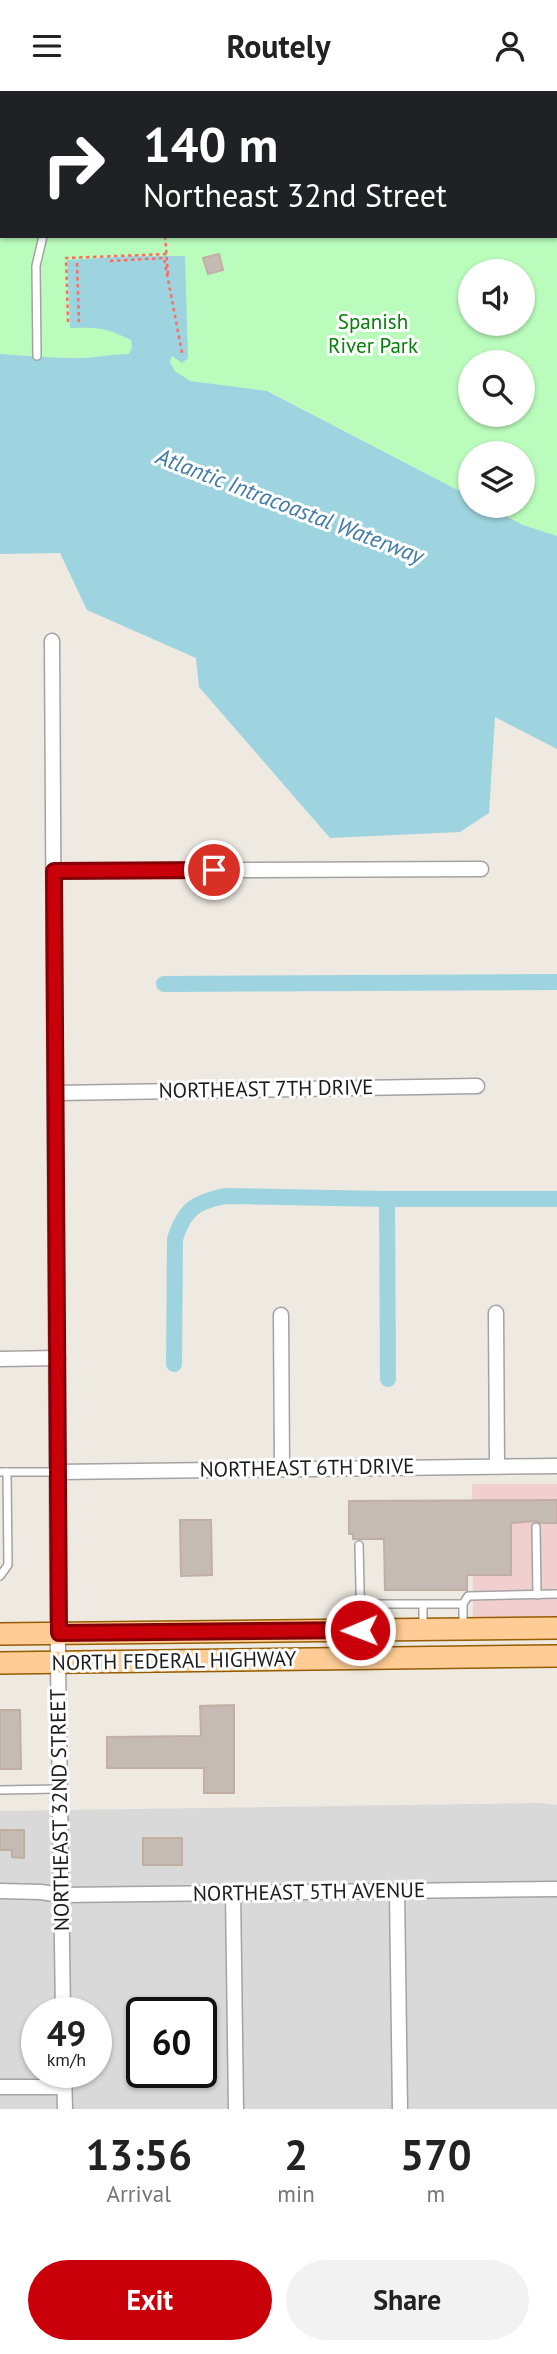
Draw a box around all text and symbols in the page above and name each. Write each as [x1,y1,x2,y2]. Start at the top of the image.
text: Routely [226,25,331,67]
icon: menu [28,27,66,65]
icon: person [491,27,529,65]
text: 140 m [143,112,278,176]
icon: right [28,119,119,210]
text: Northeast 32nd Street [143,174,447,216]
map controls [458,259,535,518]
button: sound [458,259,535,336]
park label: Spanish River Park [328,308,418,359]
button: search [458,350,535,427]
water label: Atlantic Intracoastal Waterway [151,441,430,571]
button: layers [458,441,535,518]
pin [184,840,244,900]
icon: arrive [195,851,233,889]
street label: NORTHEAST 7TH DRIVE [158,1073,374,1104]
street label: NORTHEAST 6TH DRIVE [199,1452,415,1483]
position arrow [323,1593,397,1667]
street label: NORTH FEDERAL HIGHWAY [51,1645,297,1676]
street label: NORTHEAST 32ND STREET [44,1688,75,1931]
street label: NORTHEAST 5TH AVENUE [193,1876,425,1907]
speed limit sign: 60 [126,1997,217,2088]
text: 49 [47,2010,86,2056]
text: km/h [47,2048,86,2071]
text: 13:56 [85,2127,192,2182]
text: 2 [284,2127,308,2182]
text: 570 [400,2127,472,2182]
text: Arrival [106,2179,171,2208]
text: min [277,2179,315,2208]
text: m [427,2179,445,2208]
button: Exit [28,2260,272,2340]
button: Share [286,2260,529,2340]

